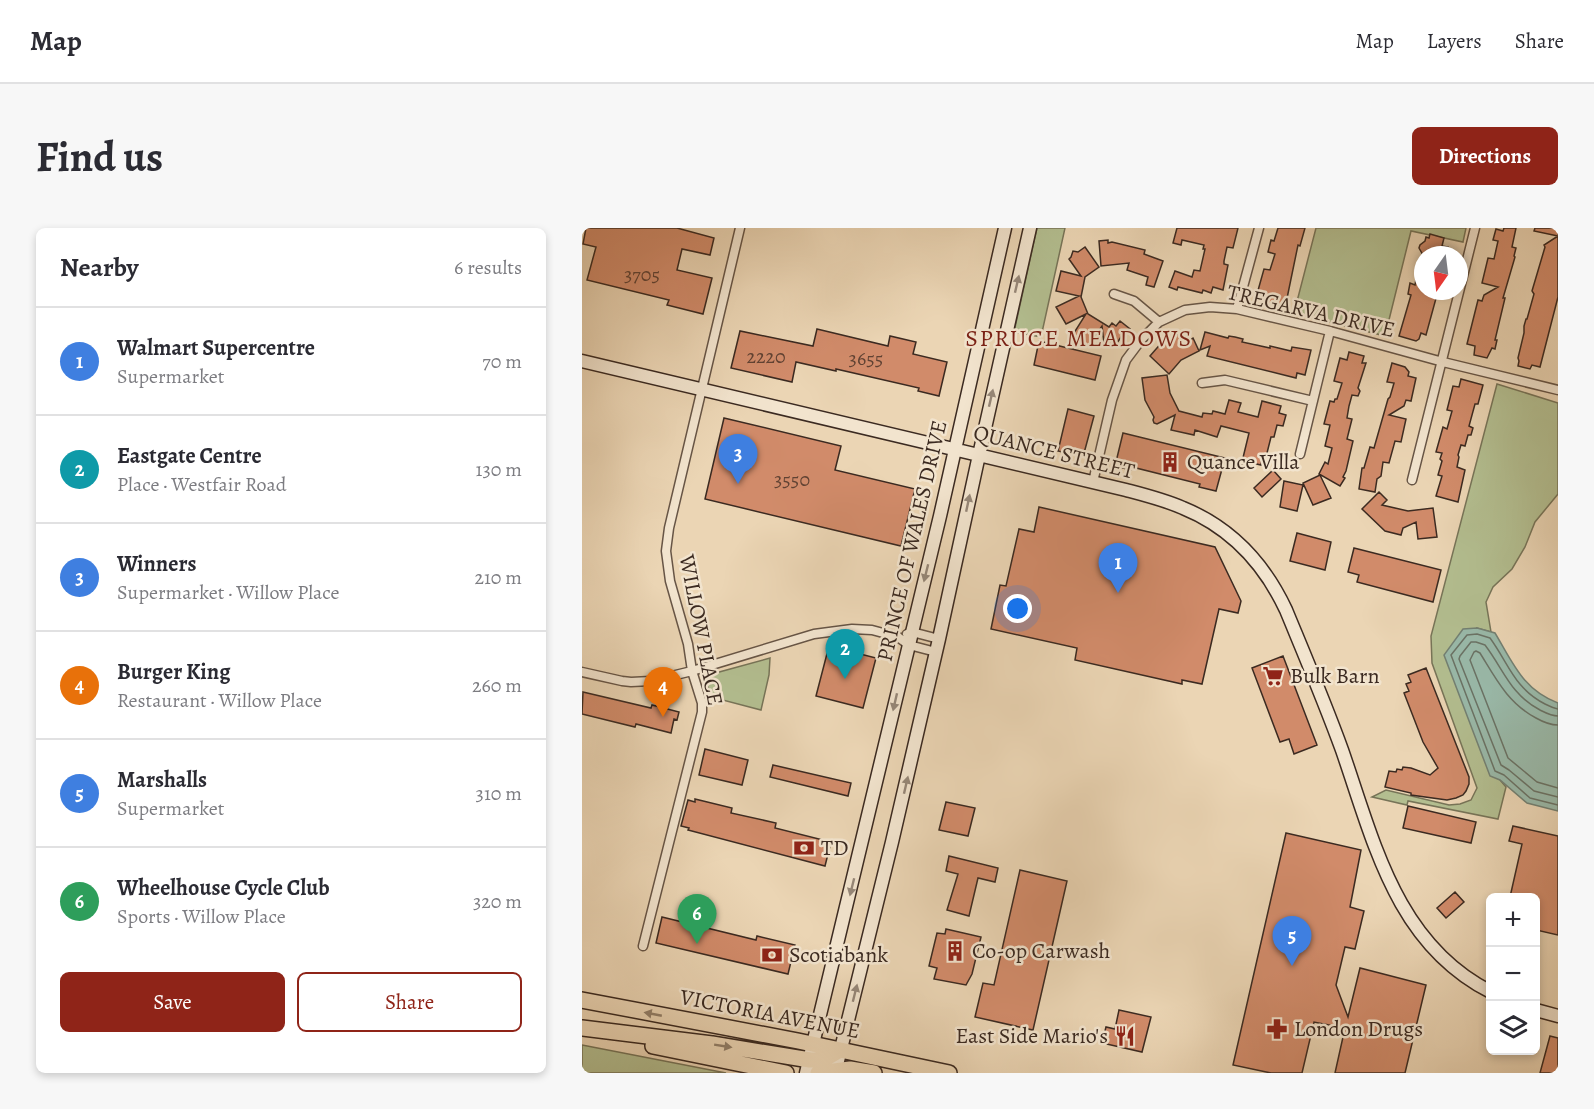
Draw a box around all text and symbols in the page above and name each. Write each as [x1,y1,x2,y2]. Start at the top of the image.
text: Map [30,22,82,60]
text: Map [1355,27,1394,55]
text: Layers [1427,27,1482,55]
text: Share [1515,27,1564,55]
button: Directions [1412,127,1558,185]
text: Find us [36,128,163,185]
north arrow [1414,246,1468,300]
text: Nearby [60,250,139,285]
text: 6 results [454,254,522,281]
house number: 3705 [624,261,660,288]
one-way arrow [1013,274,1022,293]
street label: TREGARVA DRIVE [1224,277,1398,345]
district label: SPRUCE MEADOWS [965,322,1193,354]
text: Walmart Supercentre [117,333,315,363]
house number: 2220 [746,343,786,370]
house number: 3655 [849,345,883,372]
text: 1 [76,348,83,375]
text: 70 m [482,348,522,375]
text: Supermarket [117,363,224,390]
one-way arrow [987,389,997,407]
street label: PRINCE OF WALES DRIVE [870,417,954,665]
street label: QUANCE STREET [970,417,1138,487]
pin: 3 [718,434,758,484]
text: Eastgate Centre [117,441,262,471]
place label: Quance Villa [1187,447,1300,477]
building icon: Quance Villa [1158,450,1182,474]
text: 2 [75,456,84,483]
text: 130 m [476,456,522,483]
house number: 3550 [774,466,810,493]
text: Place · Westfair Road [117,471,287,498]
one-way arrow [964,493,974,512]
pin: 1 [1098,544,1138,593]
text: Winners [117,549,196,579]
street label: WILLOW PLACE [671,551,730,708]
one-way arrow [921,563,931,582]
text: 3 [75,564,84,591]
text: 210 m [474,564,522,591]
text: Supermarket · Willow Place [117,579,340,606]
your location [1003,594,1032,623]
pin: 2 [826,630,864,679]
text: Burger King [117,657,230,687]
place label: Bulk Barn [1290,661,1380,691]
supermarket icon: Bulk Barn [1261,664,1285,688]
pin: 4 [644,668,682,717]
text: 4 [75,672,84,699]
text: 260 m [472,672,522,699]
text: Restaurant · Willow Place [117,687,322,714]
one-way arrow [890,693,900,711]
text: Marshalls [117,765,207,795]
one-way arrow [901,776,911,794]
text: 5 [75,780,84,807]
text: 310 m [476,780,522,807]
text: Supermarket [117,795,224,822]
place label: TD [821,833,848,863]
bank icon: TD [792,836,816,860]
text: Wheelhouse Cycle Club [117,873,330,903]
one-way arrow [846,878,856,897]
text: 6 [75,888,84,915]
text: 320 m [473,888,522,915]
map controls [1486,893,1540,1055]
button: + [1486,893,1540,947]
pin: 6 [678,894,716,944]
text: Sports · Willow Place [117,903,286,930]
pin: 5 [1272,916,1312,966]
place label: Co-op Carwash [972,936,1111,966]
building icon: Co-op Carwash [943,939,967,963]
place label: Scotiabank [789,940,888,970]
bank icon: Scotiabank [760,943,784,967]
button: − [1486,947,1540,1001]
button: Save [60,972,285,1032]
button: Share [297,972,522,1032]
street label: VICTORIA AVENUE [677,982,862,1046]
one-way arrow [850,984,860,1002]
button: layers [1486,1001,1540,1055]
one-way arrow [644,1009,663,1018]
place label: London Drugs [1294,1014,1423,1044]
pharmacy icon: London Drugs [1265,1017,1289,1041]
place label: East Side Mario's [955,1021,1108,1051]
restaurant icon: East Side Mario's [1113,1024,1137,1048]
one-way arrow [714,1042,733,1051]

